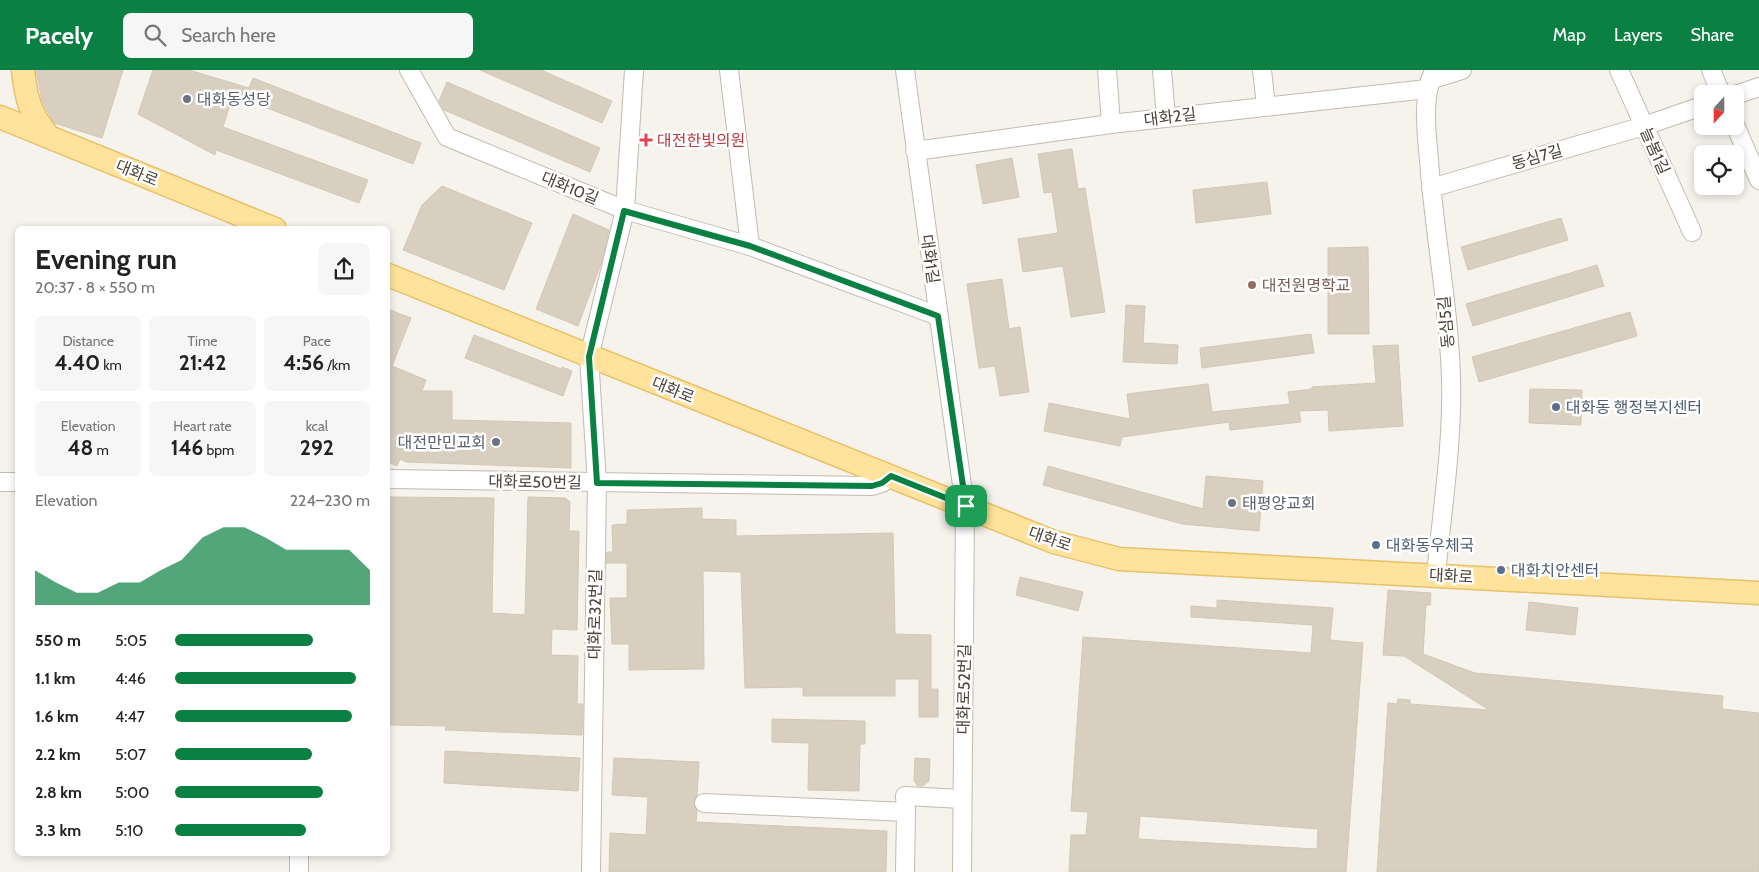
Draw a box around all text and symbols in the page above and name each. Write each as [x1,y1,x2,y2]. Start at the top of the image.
search box [123,13,473,58]
text: Pacely [25,21,93,50]
icon: search [141,21,169,49]
text: Search here [181,24,276,47]
text: Map [1553,24,1586,46]
text: Layers [1614,24,1663,46]
text: Share [1691,24,1734,46]
north arrow [1694,85,1744,135]
map controls [1694,85,1744,195]
place label: 대화동성당 [197,90,271,109]
marker: 대화동성당 [181,93,193,105]
street label: 대화2길 [1143,104,1197,130]
street label: 늘봄1길 [1636,125,1674,177]
place label: 대전한빛의원 [657,131,745,150]
marker: 대전한빛의원 [639,133,653,147]
street label: 동심7길 [1509,141,1565,173]
button: locate [1694,145,1744,195]
street label: 대화로 [113,156,161,190]
street label: 대화10길 [538,168,602,208]
street label: 대화1길 [917,233,943,285]
text: Evening run [35,242,177,276]
button: share [318,243,370,295]
place label: 대전원명학교 [1262,276,1350,295]
text: 20:37 · 8 × 550 m [35,278,155,297]
marker: 대전원명학교 [1246,279,1258,291]
street label: 동심5길 [1434,295,1458,349]
text: Distance [62,332,114,350]
text: Time [188,332,217,350]
text: Pace [303,332,331,350]
text: 4.40 [55,350,100,375]
text: 21:42 [179,350,226,375]
text: 4:56 [283,350,324,375]
text: km [100,356,122,374]
text: /km [324,356,350,374]
street label: 대화로 [649,373,697,407]
place label: 대화동 행정복지센터 [1566,398,1702,417]
marker: 대화동 행정복지센터 [1550,401,1562,413]
text: Elevation [61,417,116,435]
text: Heart rate [173,417,232,435]
text: kcal [306,417,328,435]
place label: 대전만민교회 [398,433,486,452]
text: 48 [68,435,93,460]
text: 146 [171,435,203,460]
text: 292 [300,435,334,460]
marker: 대전만민교회 [490,436,502,448]
text: m [93,441,109,459]
text: bpm [203,441,234,459]
street label: 대화로50번길 [488,472,582,492]
pin [945,485,987,527]
text: Elevation [35,491,98,510]
text: 224–230 m [290,491,370,510]
icon: arrive [952,492,980,520]
place label: 태평양교회 [1242,494,1316,513]
marker: 태평양교회 [1226,497,1238,509]
street label: 대화로 [1026,523,1074,555]
place label: 대화동우체국 [1386,536,1474,555]
marker: 대화동우체국 [1370,539,1382,551]
place label: 대화치안센터 [1511,561,1599,580]
marker: 대화치안센터 [1495,564,1507,576]
street label: 대화로 [1428,565,1474,587]
street label: 대화로32번길 [585,569,605,659]
text: 550 m [35,631,81,650]
text: 5:05 [115,631,147,650]
street label: 대화로52번길 [954,644,974,734]
text: 1.1 km [35,669,75,688]
text: 4:46 [115,669,146,688]
text: 1.6 km [35,707,79,726]
text: 4:47 [115,707,145,726]
text: 2.2 km [35,745,81,764]
text: 5:07 [115,745,146,764]
text: 2.8 km [35,783,82,802]
text: 5:00 [115,783,149,802]
text: 3.3 km [35,821,81,840]
text: 5:10 [115,821,143,840]

